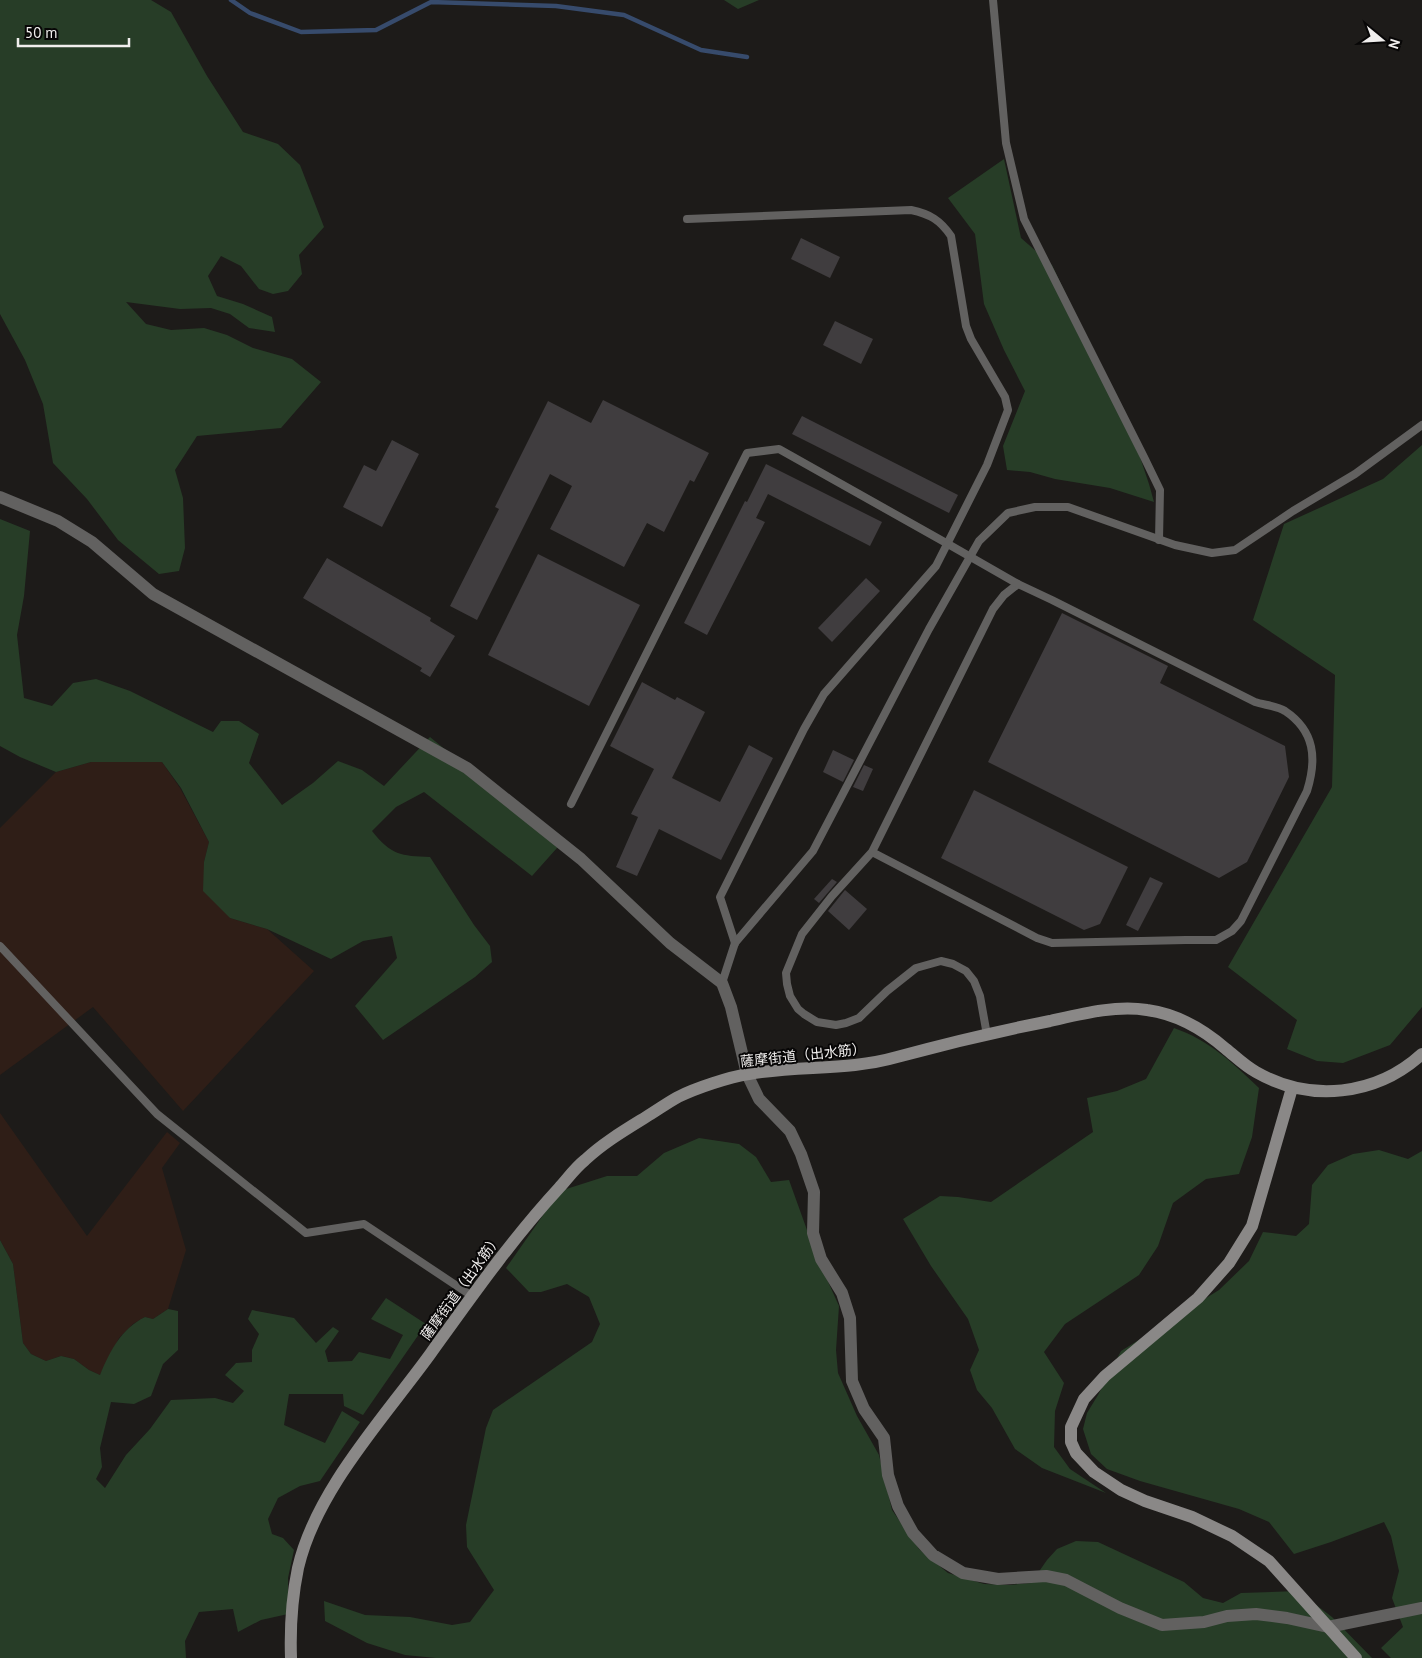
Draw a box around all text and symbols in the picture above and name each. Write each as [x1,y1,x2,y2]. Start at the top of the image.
scale bar [18,15,129,47]
north arrow [1357,15,1407,65]
text: 50 m [25,23,58,42]
text: N [1384,37,1404,51]
street label: 薩摩街道（出水筋） [739,1039,867,1071]
street label: 薩摩街道（出水筋） [417,1231,505,1343]

